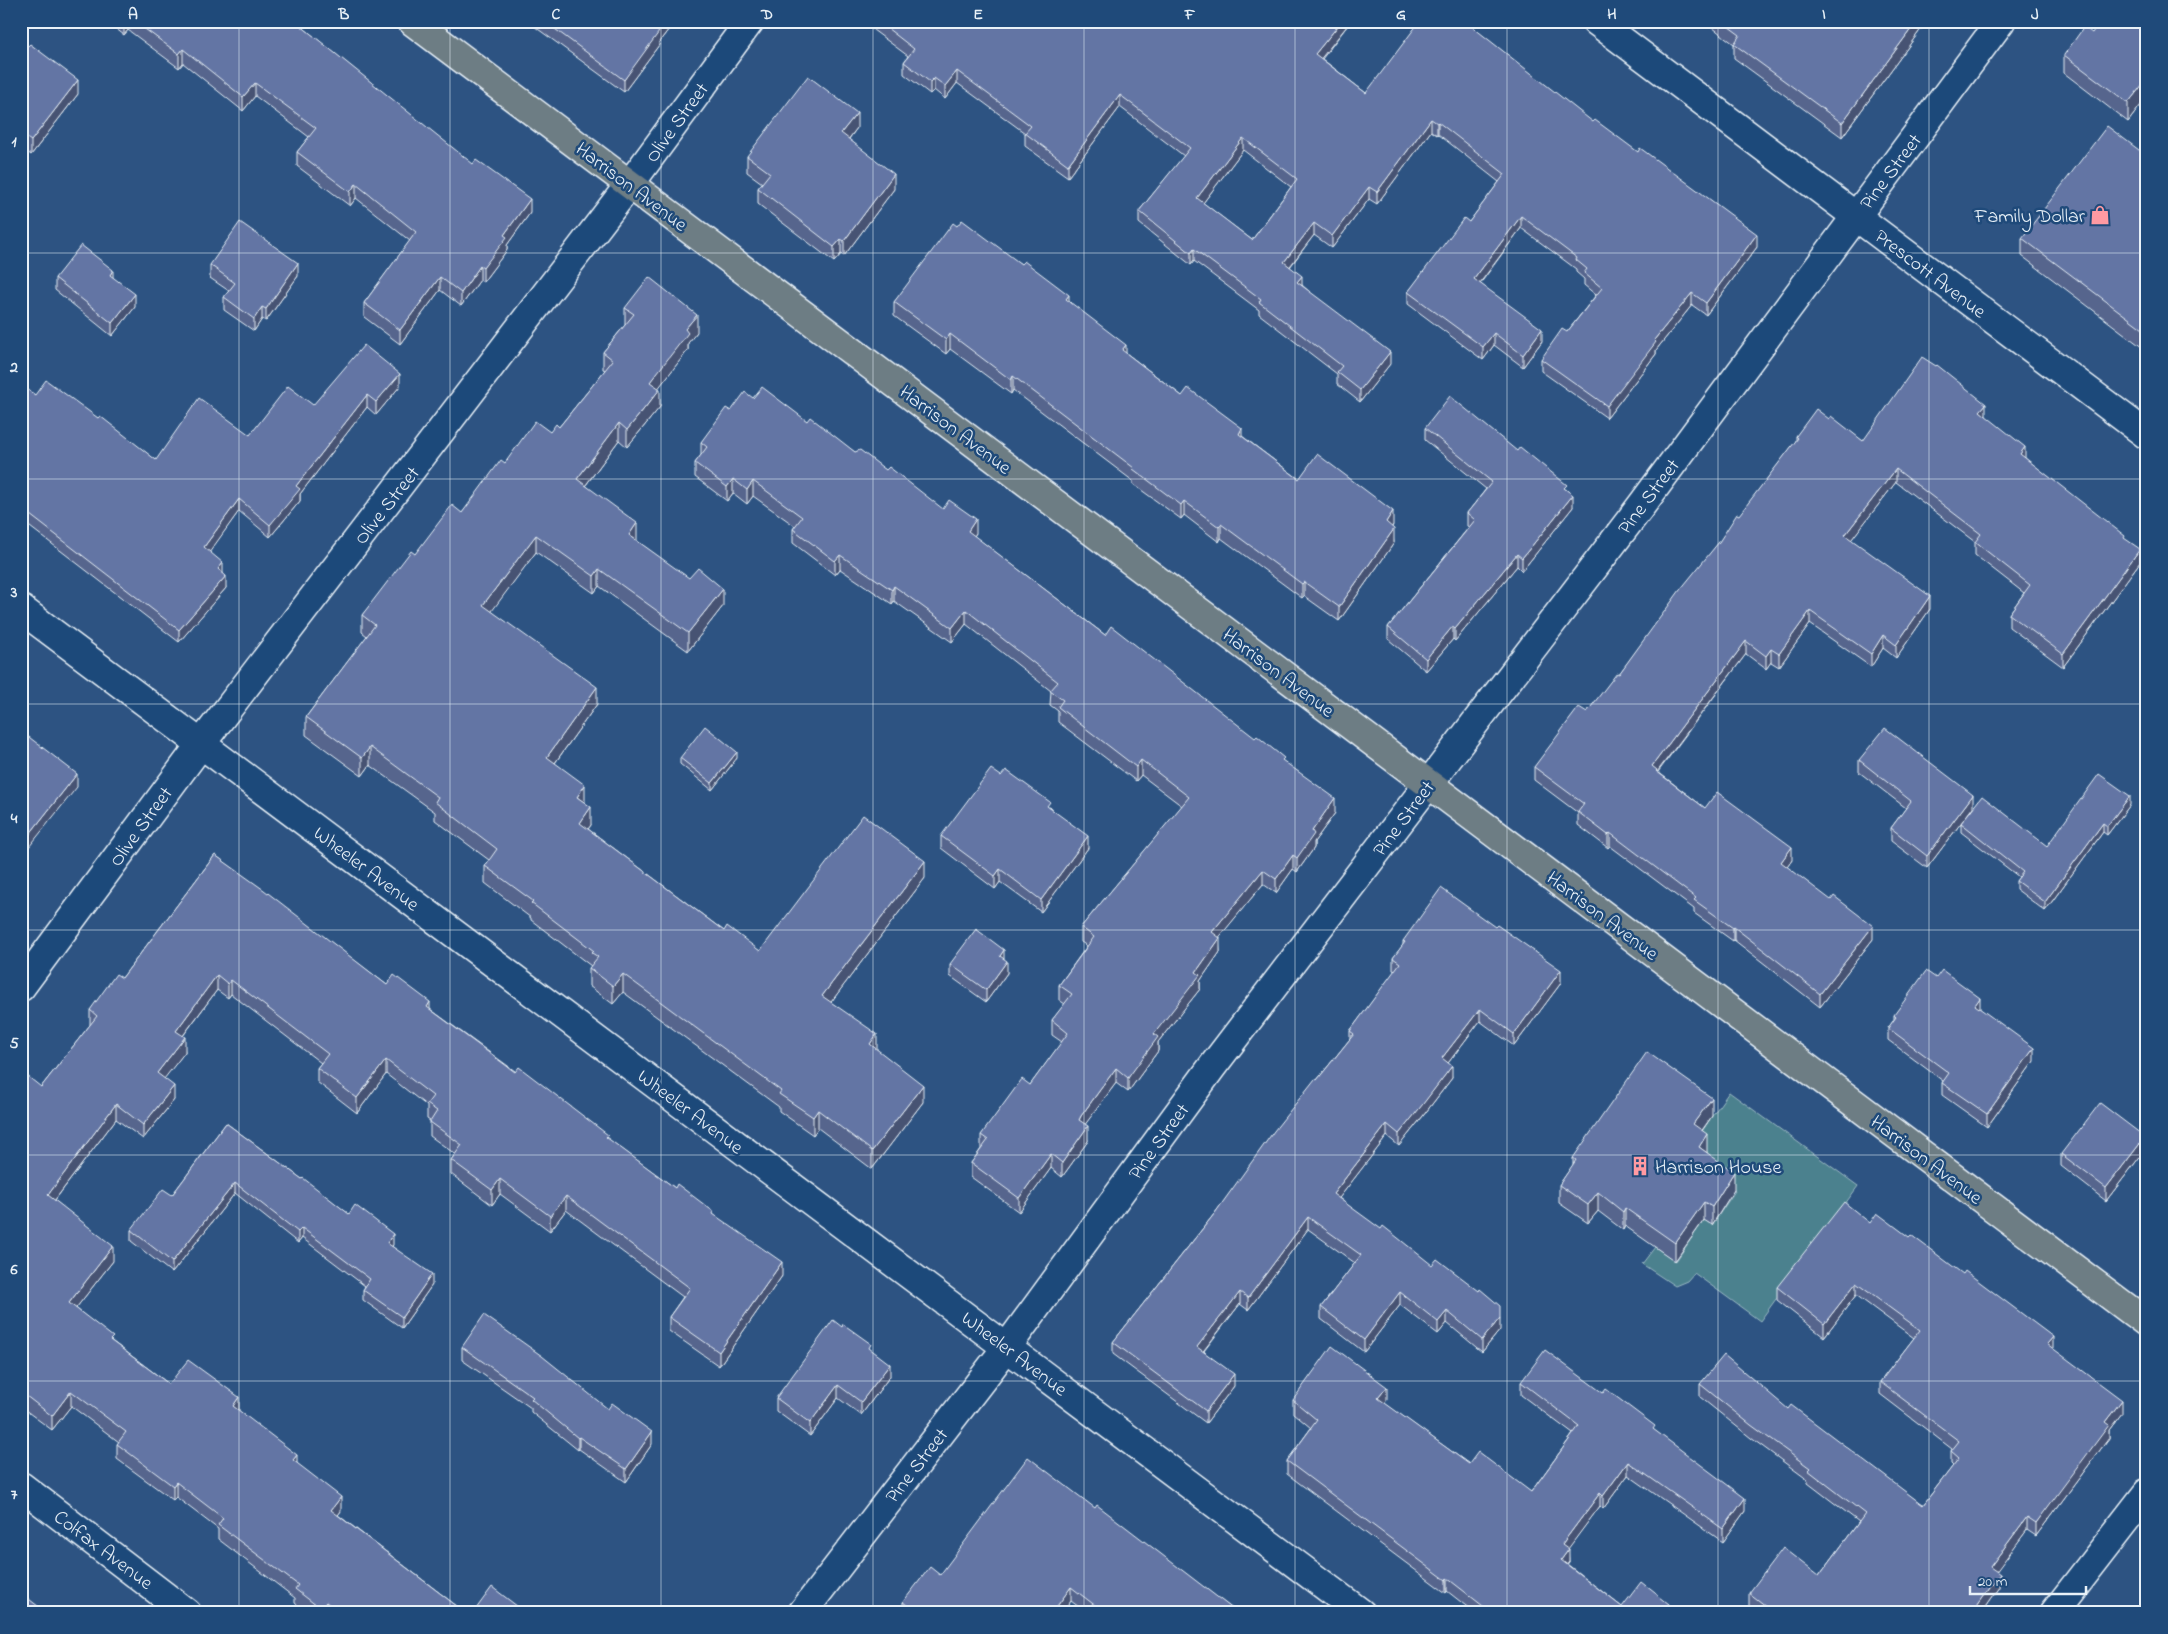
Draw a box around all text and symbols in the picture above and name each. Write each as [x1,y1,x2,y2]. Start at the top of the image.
text: A [128,3,138,27]
text: B [338,3,350,27]
text: C [552,3,561,27]
text: D [760,3,773,27]
text: E [973,3,983,27]
text: F [1184,3,1196,27]
text: G [1396,3,1406,27]
text: H [1607,3,1617,27]
text: I [1822,3,1826,27]
text: J [2031,3,2039,27]
street label: Olive Street [639,77,717,170]
street label: Pine Street [1854,128,1930,216]
text: 1 [11,130,17,154]
street label: Harrison Avenue [568,136,693,240]
place label: Family Dollar [1973,203,2086,232]
shop icon: Family Dollar [2089,204,2111,226]
street label: Prescott Avenue [1868,223,1991,327]
text: 2 [9,356,18,380]
street label: Harrison Avenue [892,379,1017,483]
street label: Pine Street [1612,453,1688,541]
street label: Olive Street [348,461,428,552]
text: 3 [10,581,18,605]
street label: Harrison Avenue [1215,622,1340,726]
street label: Pine Street [1367,775,1443,863]
street label: Olive Street [103,781,181,874]
text: 4 [10,807,18,831]
street label: Wheeler Avenue [306,820,425,920]
street label: Harrison Avenue [1539,865,1664,969]
text: 5 [9,1032,19,1056]
street label: Wheeler Avenue [630,1063,749,1163]
street label: Pine Street [1122,1098,1198,1187]
street label: Harrison Avenue [1863,1109,1988,1213]
place label: Harrison House [1655,1154,1781,1183]
building icon: Harrison House [1629,1155,1651,1177]
text: 6 [9,1258,18,1282]
street label: Wheeler Avenue [954,1305,1073,1405]
street label: Pine Street [879,1423,957,1510]
text: 7 [11,1483,18,1507]
street label: Colfax Avenue [47,1504,158,1598]
scale bar [1970,1564,2087,1596]
text: 20 m [1978,1571,2008,1593]

